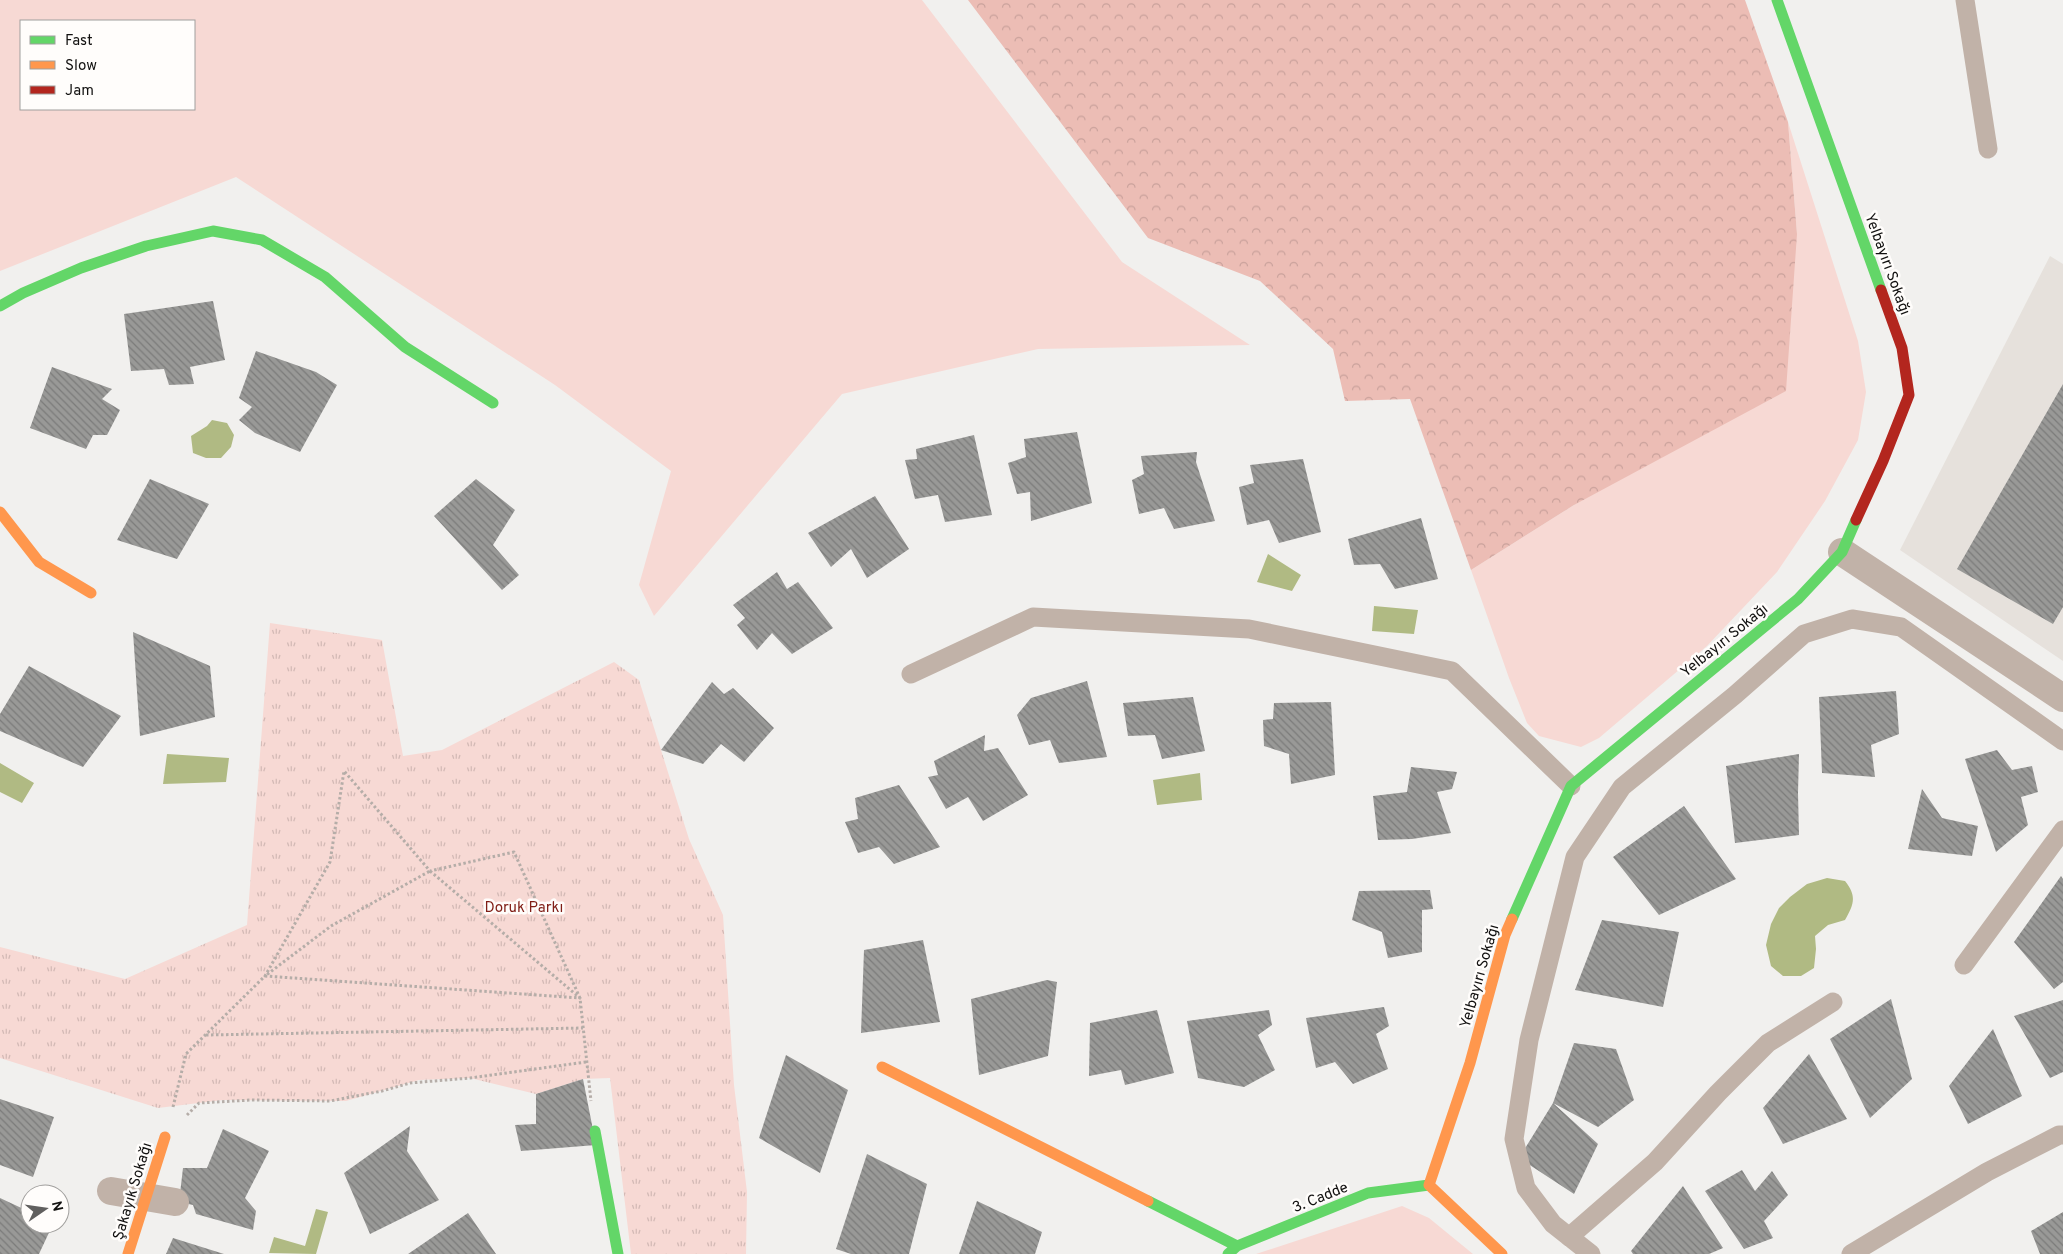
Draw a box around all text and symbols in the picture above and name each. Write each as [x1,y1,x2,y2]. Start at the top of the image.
legend [20,20,195,110]
text: Fast [65,32,93,51]
text: Slow [65,57,97,76]
text: Jam [65,82,94,101]
street label: Yelbayırı Sokağı [1859,211,1914,318]
street label: Yelbayırı Sokağı [1677,600,1772,682]
park label: Doruk Parkı [485,899,563,918]
street label: Yelbayırı Sokağı [1457,922,1504,1030]
street label: Şakayık Sokağı [110,1140,157,1242]
street label: 3. Cadde [1290,1179,1351,1218]
north arrow [20,1184,70,1234]
text: N [47,1200,66,1213]

